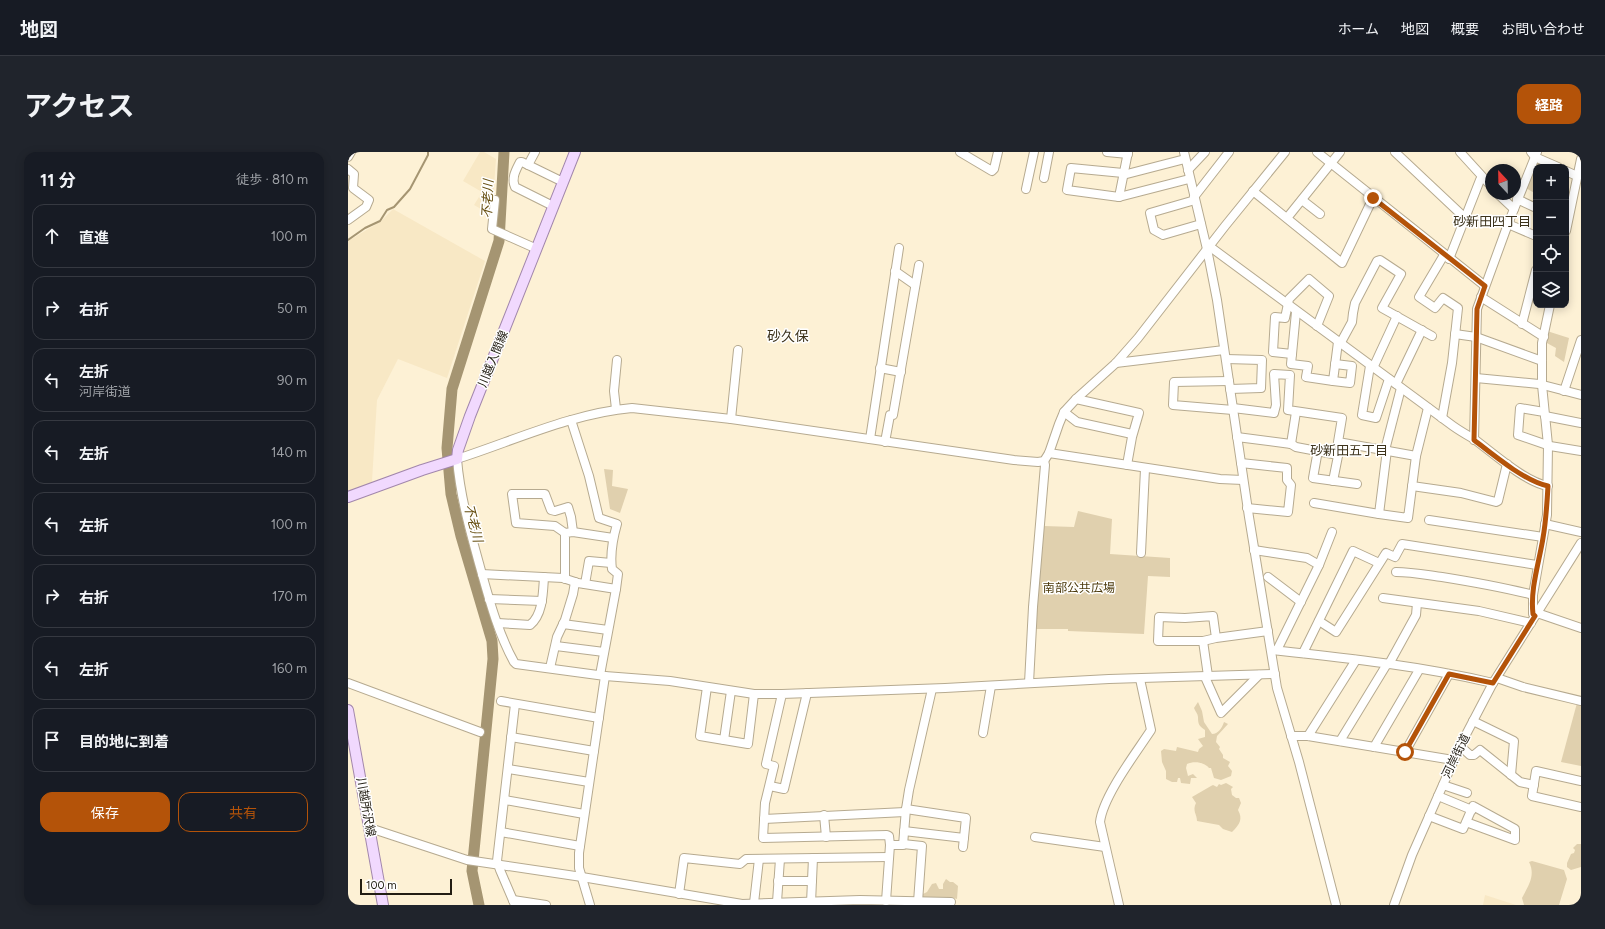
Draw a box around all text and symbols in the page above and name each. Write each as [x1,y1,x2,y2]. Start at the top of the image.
text: 地図 [20,18,58,41]
text: ホーム [1337,21,1379,38]
text: 地図 [1401,21,1429,38]
text: 概要 [1451,21,1479,38]
text: お問い合わせ [1501,21,1585,38]
button: 経路 [1517,84,1581,124]
text: アクセス [24,89,135,123]
north arrow [1485,164,1521,200]
map controls [1533,164,1569,308]
button: + [1533,164,1569,200]
text: 11 分 [40,170,75,190]
text: 徒歩 · 810 m [236,172,308,187]
water label: 不老川 [479,177,496,219]
route end [1364,189,1382,207]
button: − [1533,200,1569,236]
district label: 砂新田四丁目 [1453,214,1531,229]
icon: ahead [41,225,63,247]
text: 直進 [79,229,109,247]
text: 100 m [271,229,307,244]
button: locate [1533,236,1569,272]
button: layers [1533,272,1569,308]
icon: right [41,297,63,319]
text: 右折 [79,301,109,319]
text: 50 m [277,301,307,316]
district label: 砂久保 [767,328,809,345]
street label: 川越入間線 [475,329,511,389]
text: 左折 [79,363,109,381]
icon: left [41,369,63,391]
text: 90 m [277,373,307,388]
text: 河岸街道 [79,384,131,399]
icon: left [41,441,63,463]
district label: 砂新田五丁目 [1310,443,1388,458]
text: 左折 [79,445,109,463]
text: 140 m [271,445,307,460]
water label: 不老川 [461,502,486,546]
icon: left [41,513,63,535]
text: 左折 [79,517,109,535]
text: 100 m [271,517,307,532]
park label: 南部公共広場 [1043,581,1115,595]
icon: right [41,585,63,607]
text: 右折 [79,589,109,607]
text: 170 m [272,589,307,604]
icon: left [41,657,63,679]
text: 左折 [79,661,109,679]
text: 160 m [272,661,307,676]
icon: arrive [41,729,63,751]
street label: 河岸街道 [1439,731,1473,781]
text: 目的地に到着 [79,733,169,751]
route start [1396,743,1414,761]
street label: 川越所沢線 [354,776,378,838]
button: 保存 [40,792,170,832]
button: 共有 [178,792,308,832]
scale bar [360,877,452,896]
text: 100 m [366,879,397,892]

